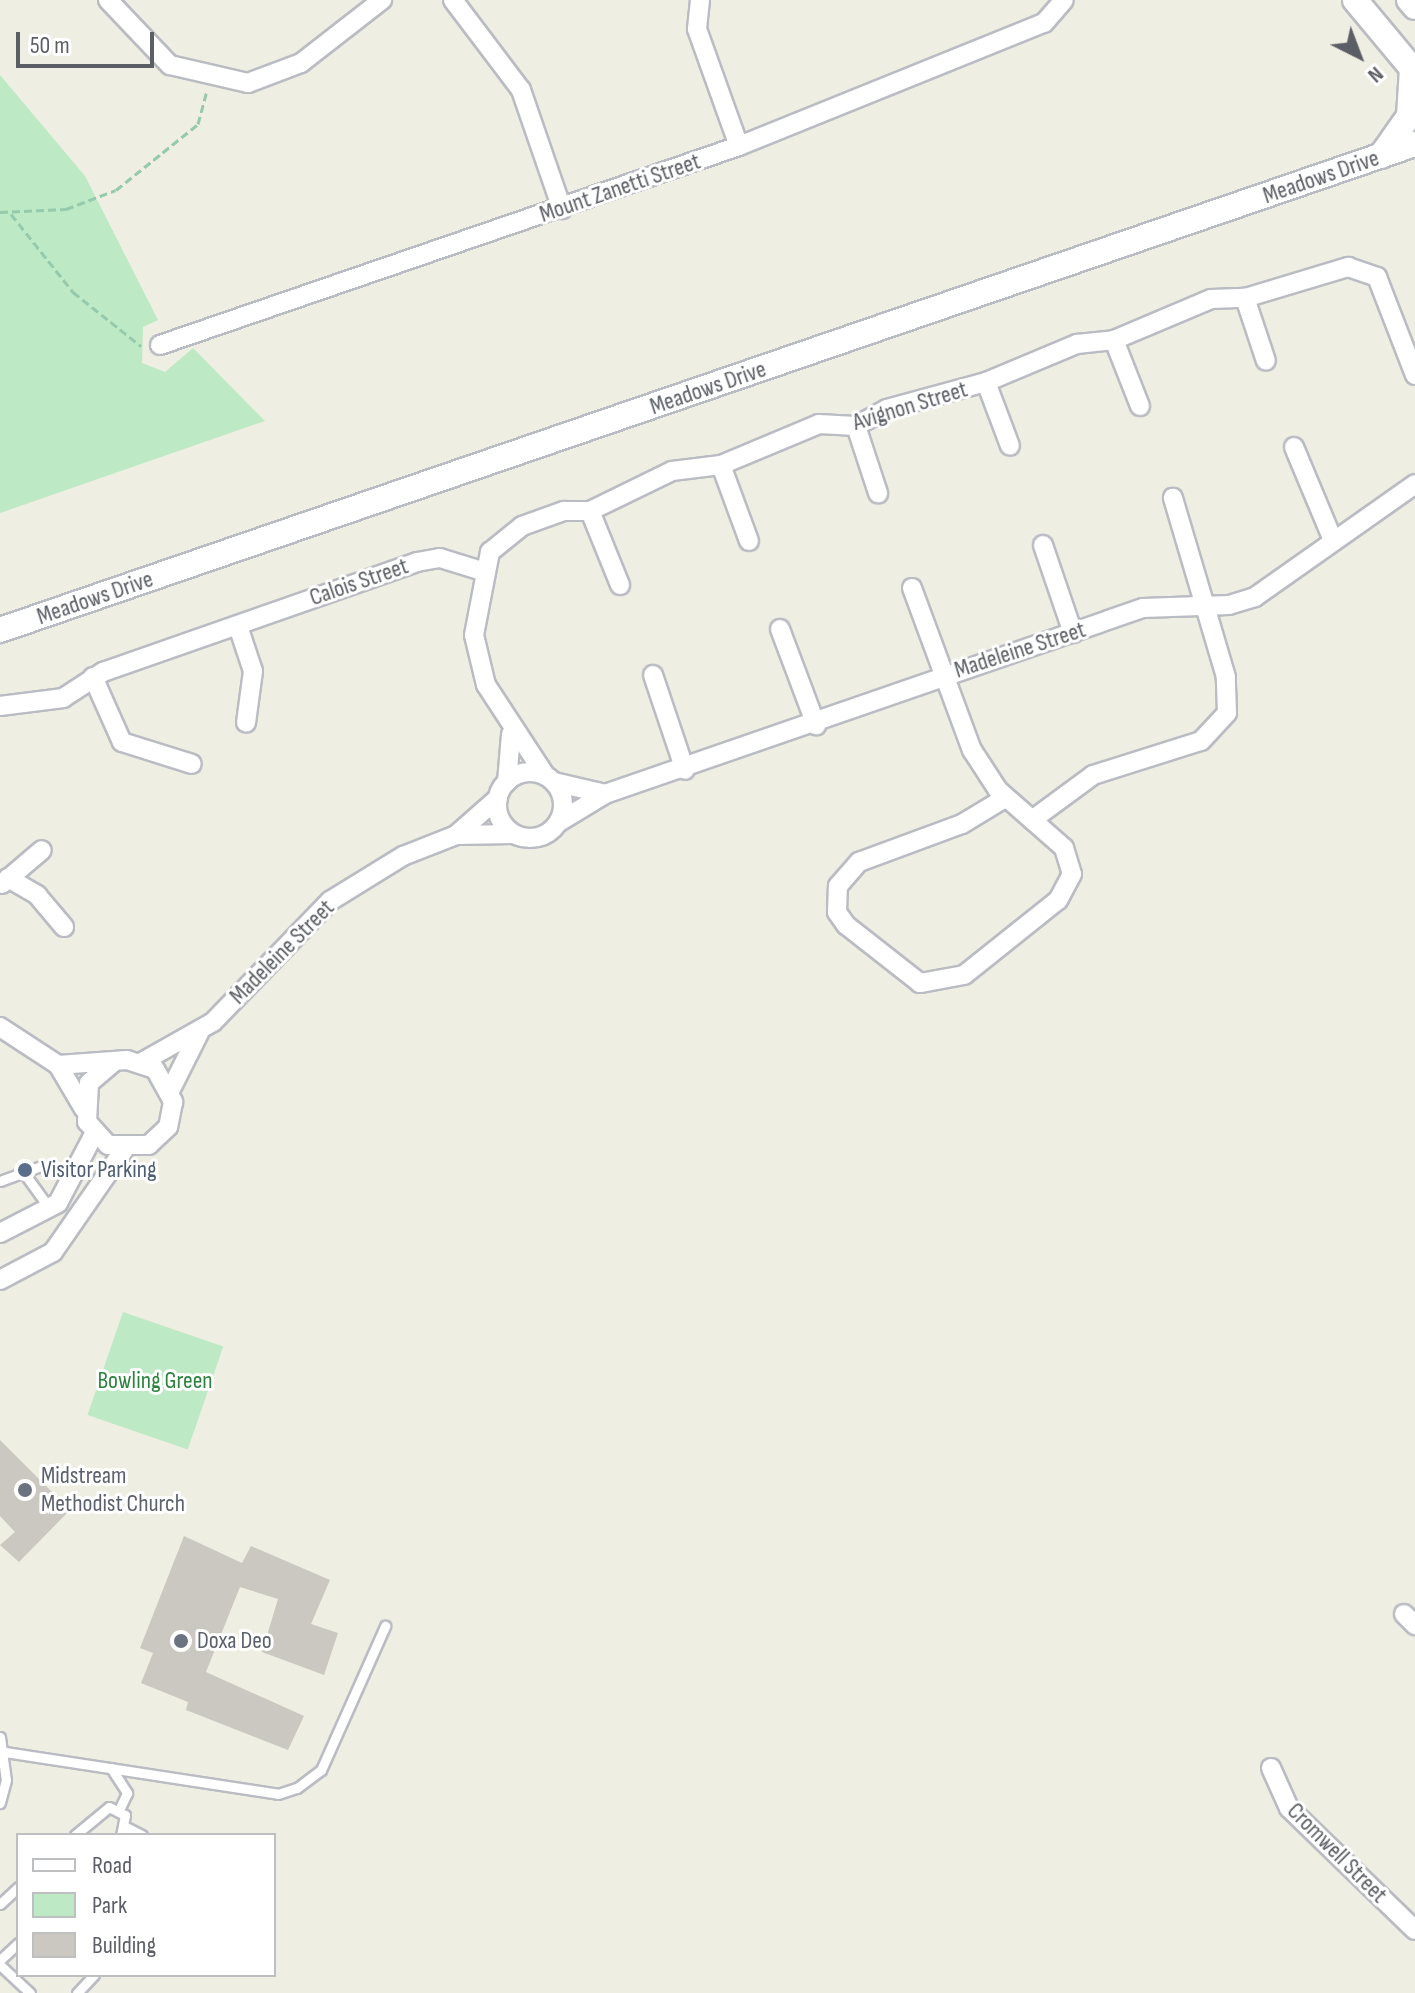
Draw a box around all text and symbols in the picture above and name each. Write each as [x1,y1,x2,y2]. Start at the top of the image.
scale bar [20,16,158,66]
north arrow [1319,16,1399,96]
text: 50 m [30,31,70,60]
text: N [1362,60,1389,88]
street label: Meadows Drive [1259,144,1383,210]
street label: Mount Zanetti Street [536,147,704,229]
street label: Meadows Drive [646,355,770,421]
street label: Avignon Street [849,375,971,437]
street label: Calois Street [306,552,412,612]
street label: Meadows Drive [33,565,157,631]
street label: Madeleine Street [951,615,1089,685]
street label: Madeleine Street [224,894,340,1010]
place label: Visitor Parking [41,1156,157,1184]
marker: Visitor Parking [16,1161,34,1179]
park label: Bowling Green [97,1367,213,1395]
place label: Midstream Methodist Church [41,1462,185,1518]
marker: Midstream Methodist Church [16,1481,34,1499]
place label: Doxa Deo [197,1627,272,1655]
marker: Doxa Deo [172,1632,190,1650]
street label: Cromwell Street [1281,1797,1393,1909]
legend [16,1833,276,1977]
text: Road [92,1851,132,1880]
text: Park [92,1891,127,1920]
text: Building [92,1931,156,1960]

